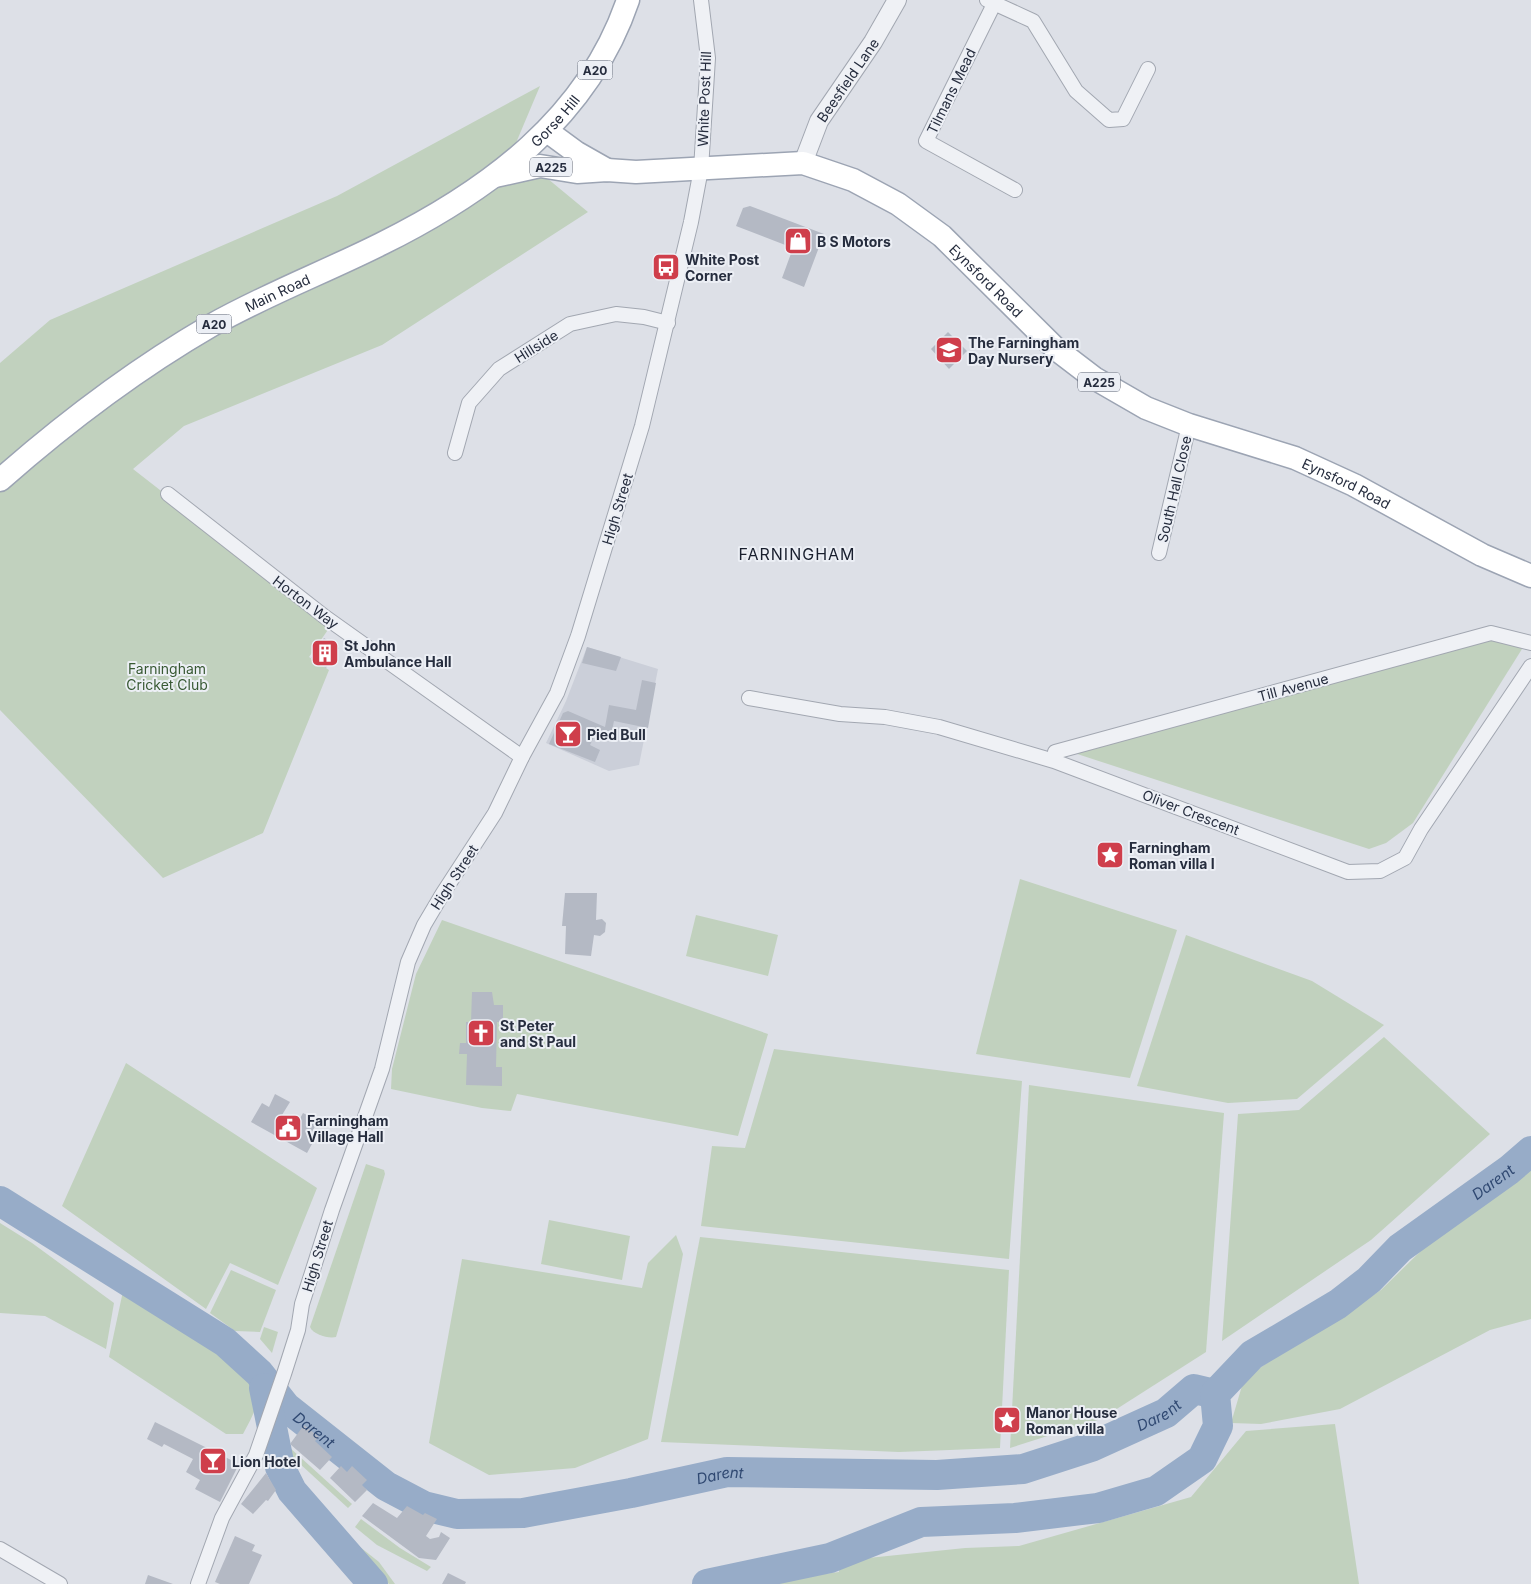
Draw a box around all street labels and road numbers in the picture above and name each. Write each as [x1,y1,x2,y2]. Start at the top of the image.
street label: Beesfield Lane [813,35,882,125]
street label: Tilmans Mead [923,46,979,136]
street label: White Post Hill [694,51,714,147]
road number: A20 [578,60,612,80]
street label: Gorse Hill [527,91,583,150]
road number: A225 [530,158,572,176]
street label: Eynsford Road [946,240,1027,320]
street label: Main Road [242,270,312,315]
road number: A20 [196,314,232,334]
street label: Hillside [511,326,561,366]
road number: A225 [1078,372,1120,392]
street label: South Hall Close [1153,434,1195,544]
street label: Eynsford Road [1300,454,1394,512]
street label: High Street [598,471,636,547]
street label: Horton Way [270,572,342,632]
street label: Till Avenue [1256,669,1330,705]
street label: Oliver Crescent [1140,786,1242,838]
street label: High Street [427,841,482,913]
street label: High Street [298,1218,336,1294]

